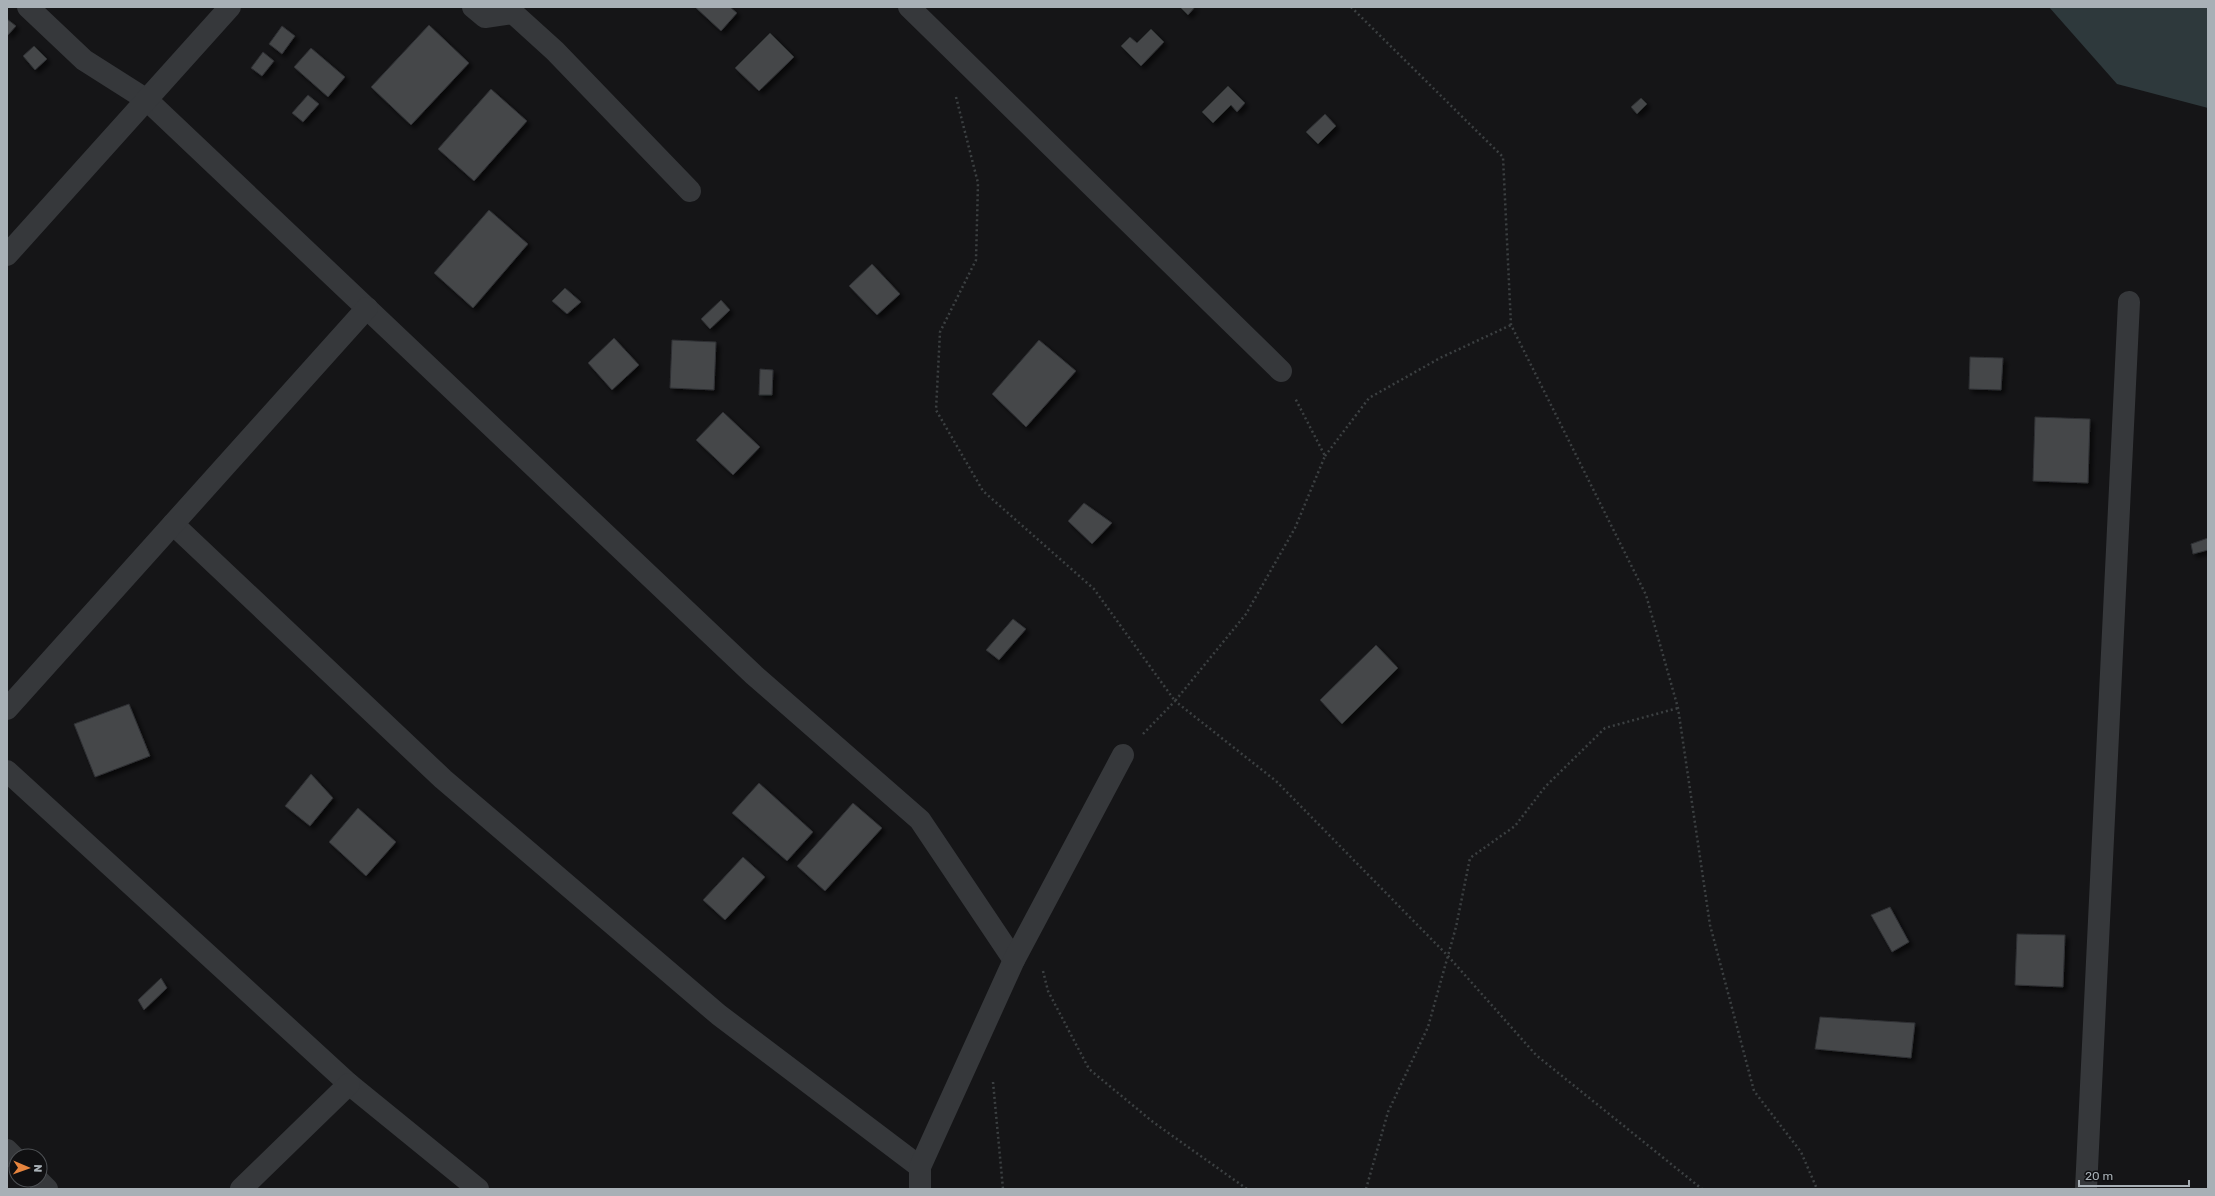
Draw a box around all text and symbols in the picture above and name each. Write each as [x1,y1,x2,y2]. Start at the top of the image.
north arrow [8,1148,48,1188]
scale bar [2079,1162,2189,1188]
text: N [31,1164,44,1173]
text: 20 m [2085,1169,2113,1183]

